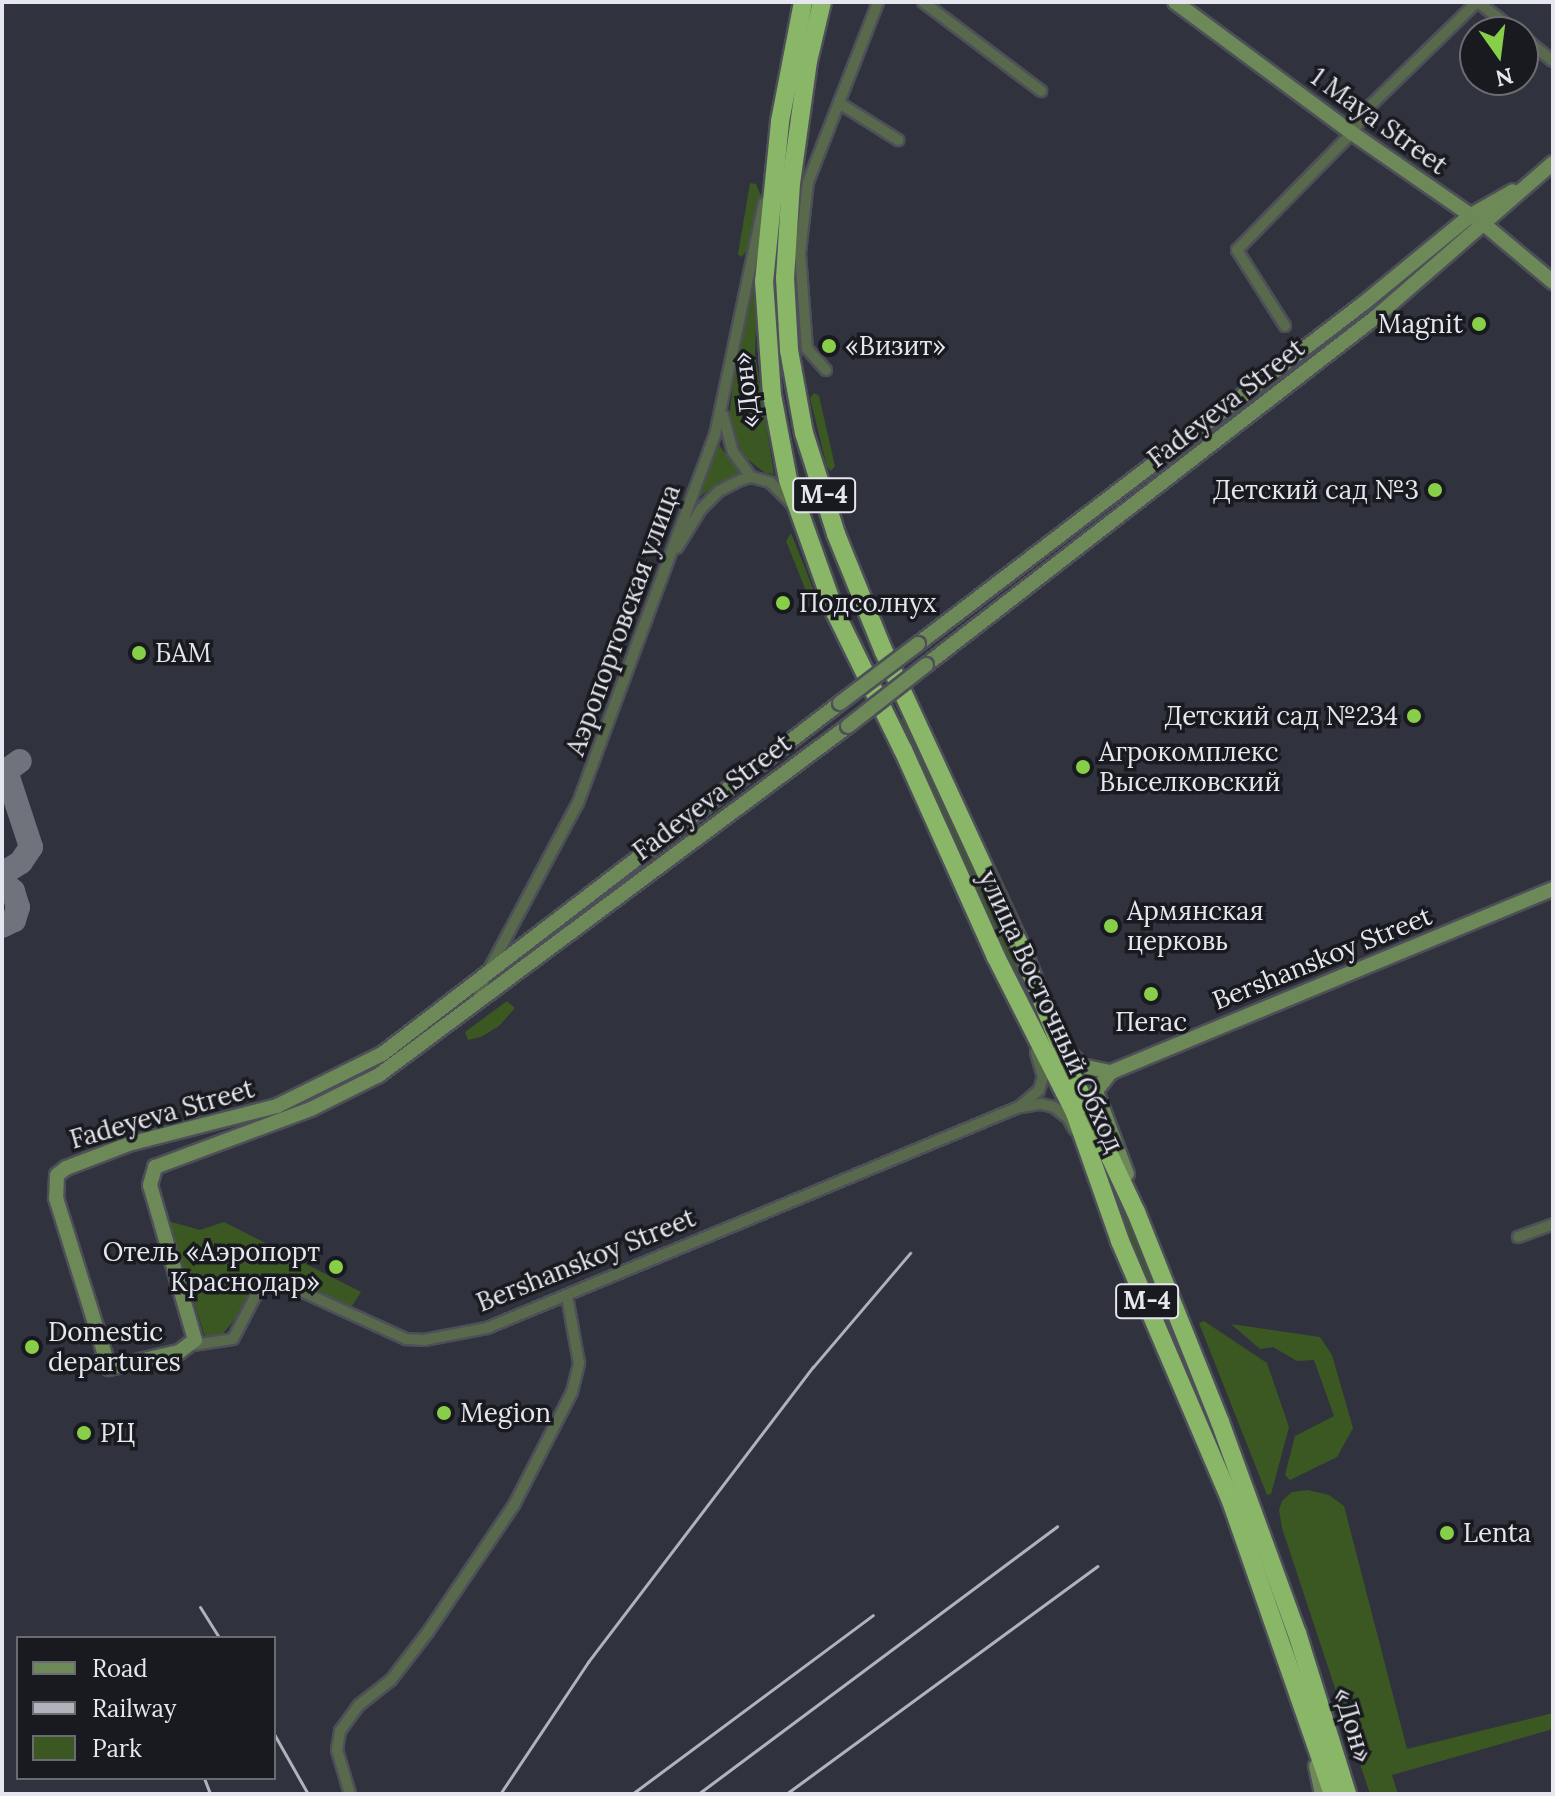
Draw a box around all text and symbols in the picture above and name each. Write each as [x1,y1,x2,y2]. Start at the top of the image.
north arrow [1459,16,1539,96]
street label: 1 Maya Street [1305,61,1453,181]
text: N [1493,62,1516,93]
place label: Magnit [1378,308,1463,340]
marker: Magnit [1470,315,1488,333]
place label: «Визит» [845,330,946,362]
street label: Fadeyeva Street [1141,332,1311,474]
marker: «Визит» [820,337,838,355]
street label: «Дон» [726,350,766,430]
place label: Детский сад №3 [1213,474,1419,506]
road number: М-4 [792,475,856,515]
street label: Аэропортовская улица [559,480,687,760]
marker: Детский сад №3 [1426,481,1444,499]
place label: Подсолнух [799,587,937,619]
marker: Подсолнух [774,594,792,612]
place label: БАМ [155,637,211,669]
marker: БАМ [130,644,148,662]
place label: Детский сад №234 [1164,700,1398,732]
marker: Детский сад №234 [1405,707,1423,725]
street label: Fadeyeva Street [627,727,797,867]
place label: Агрокомплекс Выселковский [1099,736,1281,798]
marker: Агрокомплекс Выселковский [1074,758,1092,776]
street label: улица Восточный Обход [972,865,1130,1157]
place label: Армянская церковь [1127,895,1264,956]
street label: Bershanskoy Street [1208,900,1436,1016]
marker: Армянская церковь [1102,917,1120,935]
marker: Пегас [1142,985,1160,1003]
place label: Пегас [1115,1006,1187,1038]
street label: Fadeyeva Street [66,1073,258,1155]
street label: Bershanskoy Street [472,1202,700,1318]
place label: Отель «Аэропорт Краснодар» [103,1236,320,1298]
marker: Отель «Аэропорт Краснодар» [327,1258,345,1276]
road number: М-4 [1115,1281,1179,1321]
place label: Domestic departures [48,1316,181,1378]
marker: Domestic departures [23,1338,41,1356]
place label: Megion [460,1397,551,1429]
marker: Megion [435,1404,453,1422]
place label: РЦ [100,1417,135,1449]
marker: РЦ [75,1424,93,1442]
place label: Lenta [1463,1517,1531,1549]
marker: Lenta [1438,1524,1456,1542]
legend [16,1636,276,1780]
text: Road [92,1653,148,1684]
street label: «Дон» [1327,1684,1379,1766]
text: Railway [92,1693,176,1724]
text: Park [92,1733,142,1764]

